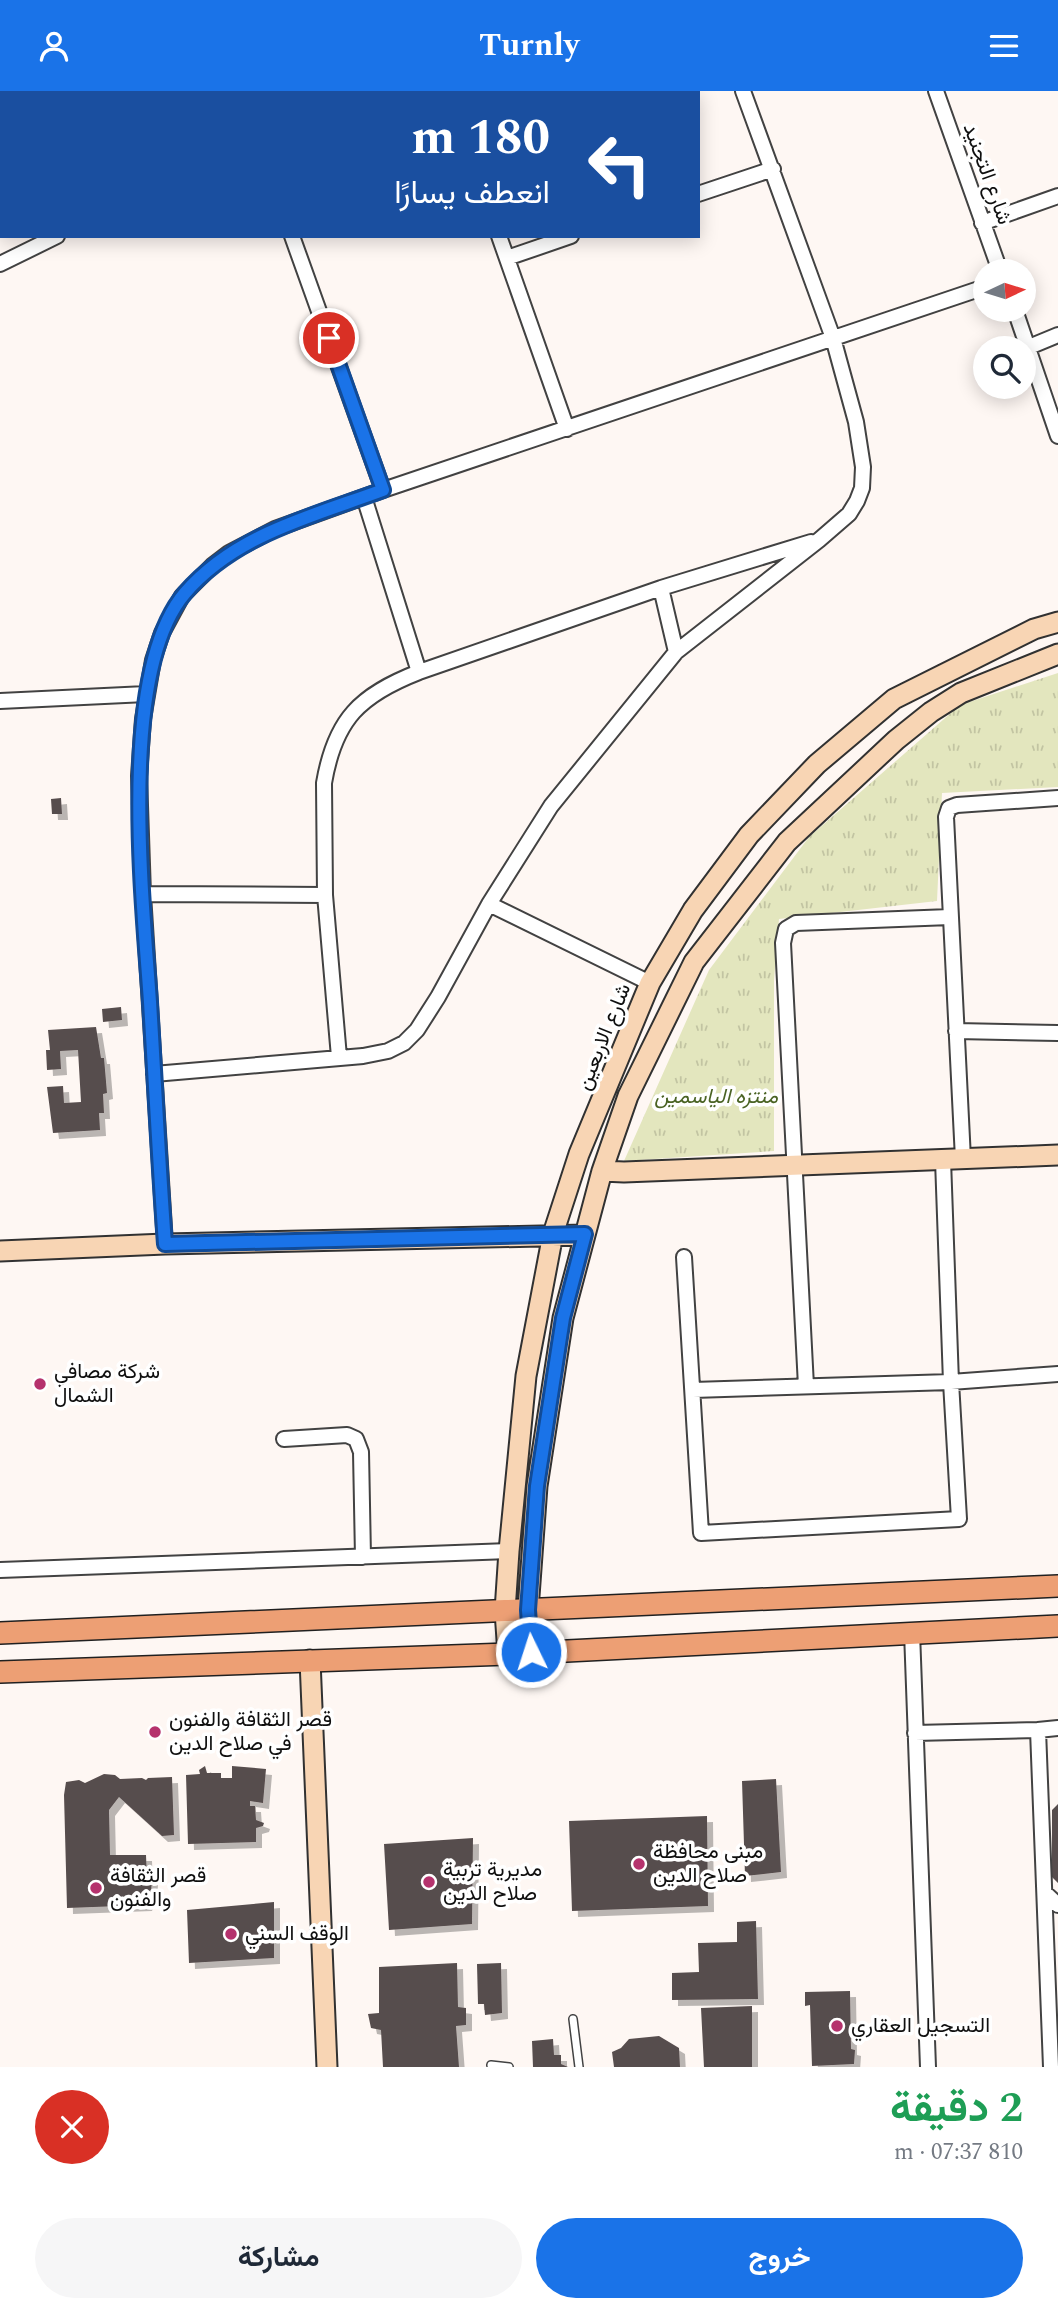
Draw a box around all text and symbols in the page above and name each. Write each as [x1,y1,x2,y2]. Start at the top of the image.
text: Turnly [479,21,579,70]
icon: person [35,27,73,65]
icon: menu [985,27,1023,65]
text: 180 m [411,101,550,176]
icon: left [574,119,665,210]
street label: شارع التجنيد [954,119,1020,229]
text: انعطف يسارًا [394,169,550,218]
north arrow [973,259,1036,322]
map controls [973,259,1036,399]
pin [299,308,359,368]
icon: arrive [310,319,348,357]
button: search [973,336,1036,399]
street label: شارع الاربعين [568,979,640,1095]
park label: منتزه الياسمين [654,1081,779,1113]
place label: شركة مصافي الشمال [54,1356,160,1412]
marker: شركة مصافي الشمال [32,1376,48,1392]
position arrow [494,1615,568,1689]
place label: قصر الثقافة والفنون في صلاح الدين [169,1704,332,1760]
marker: قصر الثقافة والفنون في صلاح الدين [147,1724,163,1740]
place label: مبنى محافظة صلاح الدين [653,1836,763,1892]
place label: مديرية تربية صلاح الدين [443,1854,542,1910]
marker: مبنى محافظة صلاح الدين [631,1856,647,1872]
place label: قصر الثقافة والفنون [110,1860,206,1916]
marker: مديرية تربية صلاح الدين [421,1874,437,1890]
marker: قصر الثقافة والفنون [88,1880,104,1896]
place label: الوقف السني [245,1918,349,1950]
marker: الوقف السني [223,1926,239,1942]
place label: التسجيل العقاري [851,2010,990,2042]
marker: التسجيل العقاري [829,2018,845,2034]
text: 2 دقيقة [890,2077,1023,2140]
button: close [35,2090,109,2164]
text: 810 m · 07:37 [894,2135,1023,2170]
button: مشاركة [35,2218,522,2298]
button: خروج [536,2218,1023,2298]

